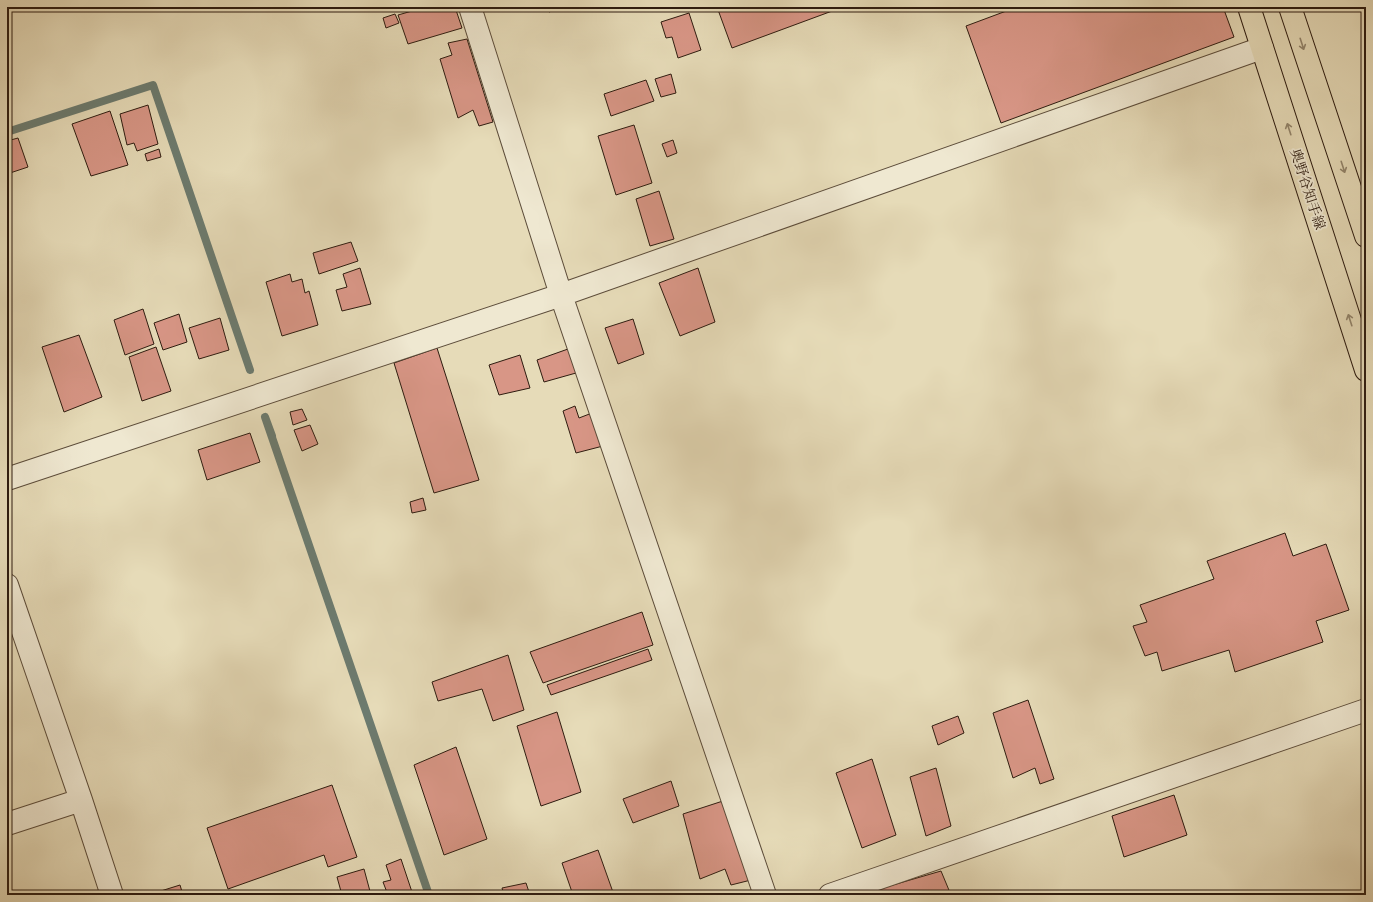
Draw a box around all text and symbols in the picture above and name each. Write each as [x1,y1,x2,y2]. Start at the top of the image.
one-way arrow [1299,38,1307,50]
one-way arrow [1284,124,1292,136]
street label: 奥野谷知手線 [1286,147,1329,232]
one-way arrow [1340,161,1347,174]
one-way arrow [1346,313,1353,326]

